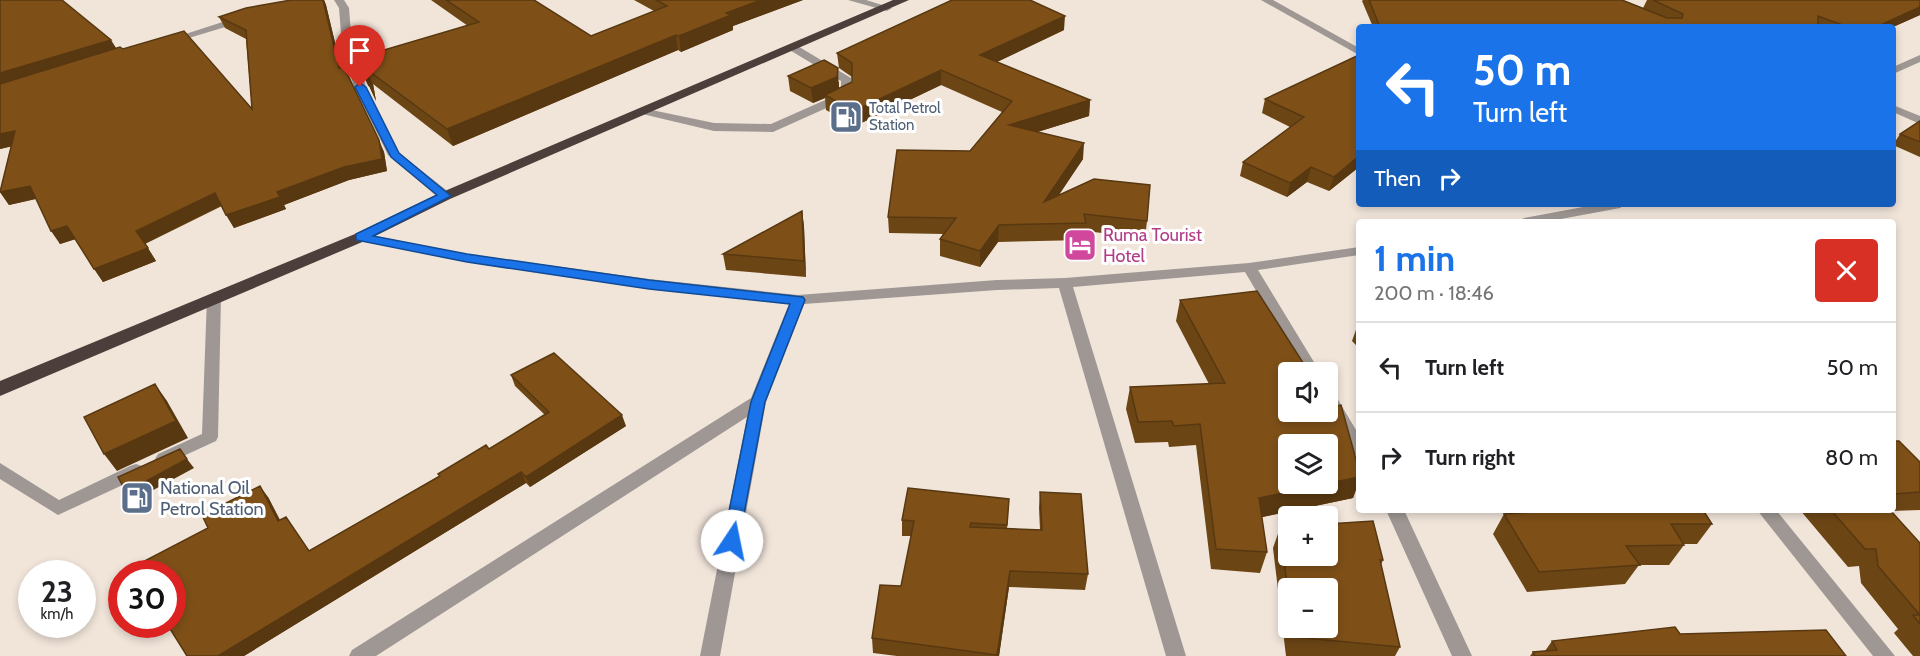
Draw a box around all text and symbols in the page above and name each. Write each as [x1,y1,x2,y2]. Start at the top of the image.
pin [334,25,385,87]
icon: arrive [343,34,376,67]
text: 50 m [1473,44,1571,96]
icon: left [1374,48,1452,126]
text: Turn left [1473,96,1567,129]
fuel station icon: Total Petrol Station [828,99,864,135]
place label: Total Petrol Station [869,99,941,134]
icon: right [1433,162,1466,195]
text: Then [1374,165,1421,192]
place label: Ruma Tourist Hotel [1103,224,1202,267]
hotel icon: Ruma Tourist Hotel [1062,227,1098,263]
text: 1 min [1374,236,1455,280]
button: close [1815,239,1878,302]
text: 200 m · 18:46 [1374,281,1494,305]
icon: left [1374,351,1407,384]
text: Turn left [1425,354,1504,381]
text: 50 m [1826,354,1878,381]
map controls [1278,362,1338,638]
button: sound [1278,362,1338,422]
button: layers [1278,434,1338,494]
icon: right [1374,441,1407,474]
text: Turn right [1425,444,1515,471]
text: 80 m [1825,444,1878,471]
place label: National Oil Petrol Station [160,477,264,520]
fuel station icon: National Oil Petrol Station [119,480,155,516]
button: + [1278,506,1338,566]
position arrow [700,509,764,573]
speed limit sign: 30 [108,560,186,638]
text: 23 [41,573,73,610]
button: − [1278,578,1338,638]
text: km/h [41,605,73,623]

